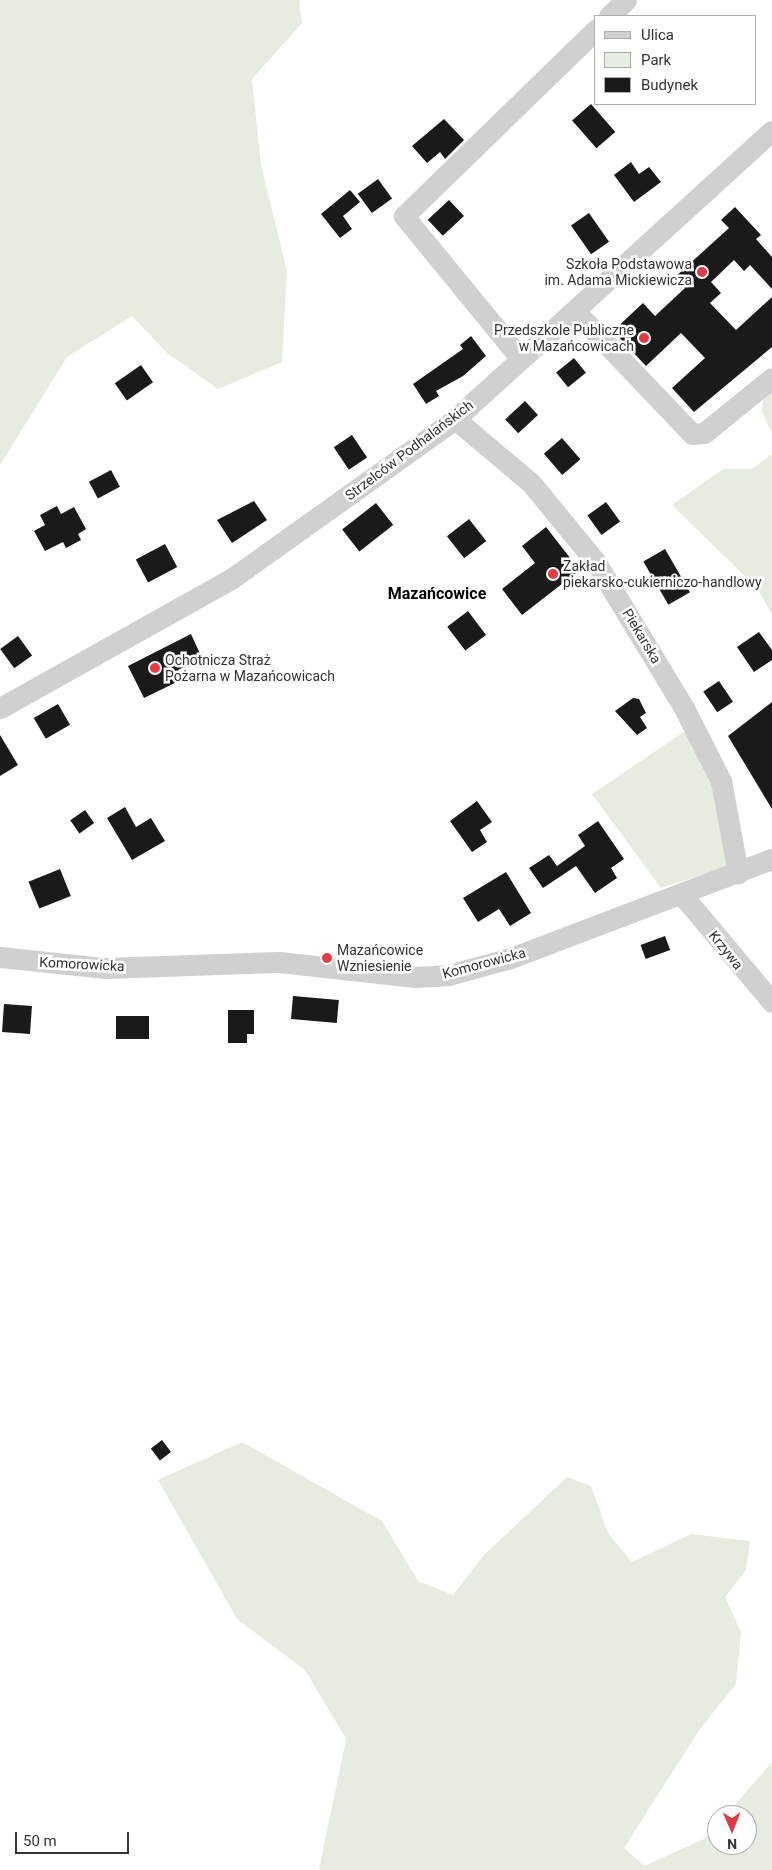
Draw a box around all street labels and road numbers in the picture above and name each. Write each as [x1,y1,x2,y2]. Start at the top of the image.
street label: Strzelców Podhalańskich [342,396,476,504]
street label: Piekarska [619,606,665,666]
street label: Krzywa [705,927,747,973]
street label: Komorowicka [441,944,527,982]
street label: Komorowicka [39,953,125,975]

